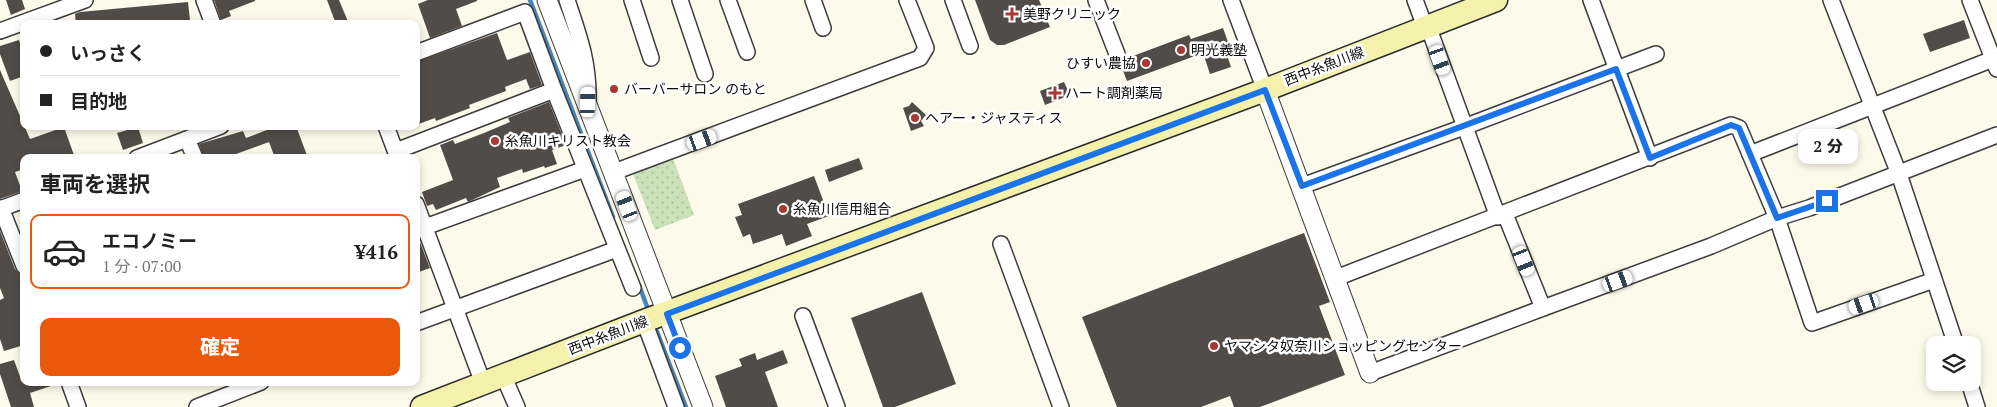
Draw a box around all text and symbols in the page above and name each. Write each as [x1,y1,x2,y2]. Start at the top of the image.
place label: 美野クリニック [1023,4,1121,23]
marker: 美野クリニック [1005,7,1019,21]
text: いっさく [70,40,146,65]
place label: 明光義塾 [1191,40,1247,59]
street label: 西中糸魚川線 [1281,42,1366,89]
car [1427,43,1452,77]
marker: 明光義塾 [1175,44,1187,56]
place label: ひすい農協 [1066,53,1136,72]
marker: ひすい農協 [1140,57,1152,69]
place label: バーバーサロン のもと [624,79,767,98]
marker: バーバーサロン のもと [608,83,620,95]
place label: ハート調剤薬局 [1065,83,1163,102]
car [579,87,596,117]
marker: ハート調剤薬局 [1049,87,1061,99]
text: 目的地 [70,88,127,113]
place label: ヘアー・ジャスティス [925,108,1063,127]
marker: ヘアー・ジャスティス [909,112,921,124]
car [685,128,718,152]
callout: 2 分 [1797,128,1857,164]
place label: 糸魚川キリスト教会 [505,131,631,150]
marker: 糸魚川キリスト教会 [489,135,501,147]
text: 2 分 [1813,135,1843,157]
text: 車両を選択 [40,169,150,198]
car [614,189,639,223]
route end [1816,190,1838,212]
place label: 糸魚川信用組合 [793,199,891,218]
marker: 糸魚川信用組合 [777,203,789,215]
text: エコノミー [102,228,197,253]
icon: car [42,229,87,274]
text: ¥416 [355,239,398,264]
car [1511,244,1536,278]
text: 1 分 · 07:00 [102,255,181,277]
car [1601,269,1634,293]
car [1847,292,1880,316]
street label: 西中糸魚川線 [565,311,650,358]
button: 確定 [40,318,400,376]
place label: ヤマシタ奴奈川ショッピングセンター [1224,336,1462,355]
map controls [1926,336,1981,391]
button: layers [1926,336,1981,391]
route start [669,337,691,359]
marker: ヤマシタ奴奈川ショッピングセンター [1208,340,1220,352]

